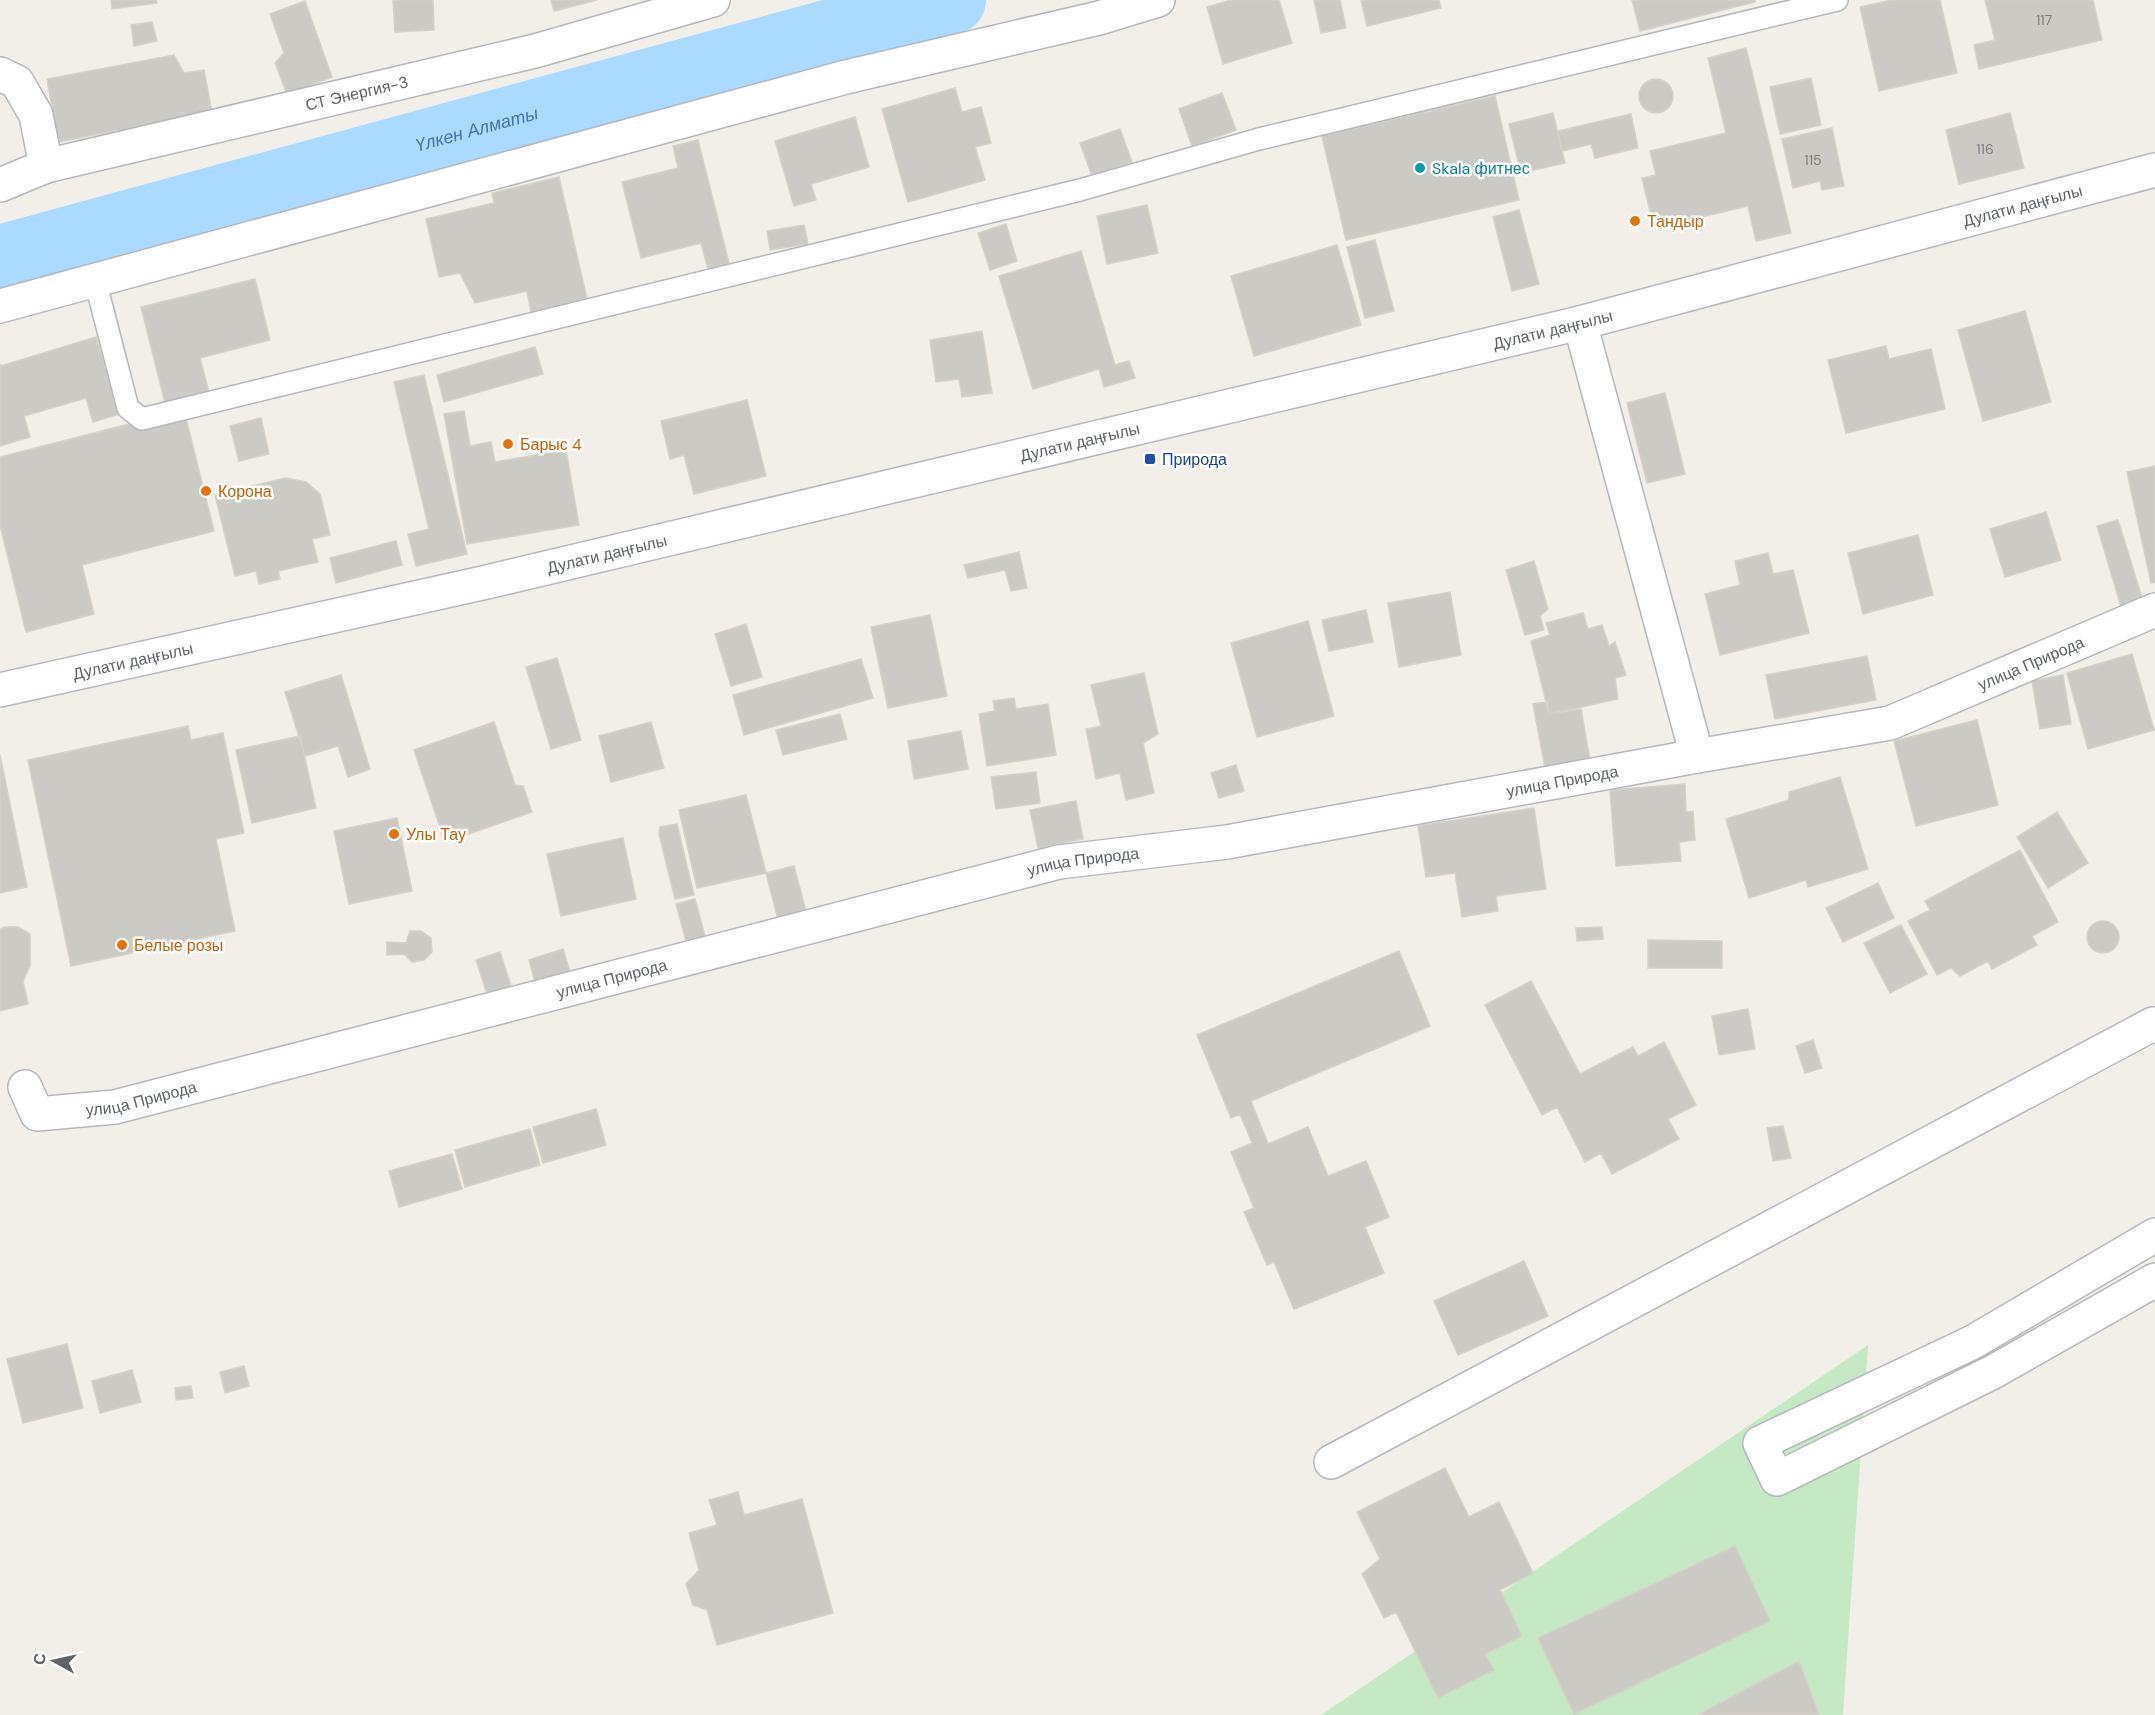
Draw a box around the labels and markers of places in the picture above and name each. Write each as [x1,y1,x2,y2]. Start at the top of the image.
place label: Skala фитнес [1432,158,1530,179]
marker: Skala фитнес [1413,161,1427,175]
place label: Тандыр [1647,211,1704,232]
marker: Тандыр [1628,214,1642,228]
place label: Барыс 4 [520,434,582,455]
marker: Барыс 4 [501,437,515,451]
place label: Природа [1162,449,1227,470]
marker: Природа [1143,452,1157,466]
place label: Корона [218,481,272,502]
marker: Корона [199,484,213,498]
place label: Улы Тау [406,824,466,845]
marker: Улы Тау [387,827,401,841]
place label: Белые розы [134,935,223,956]
marker: Белые розы [115,938,129,952]

